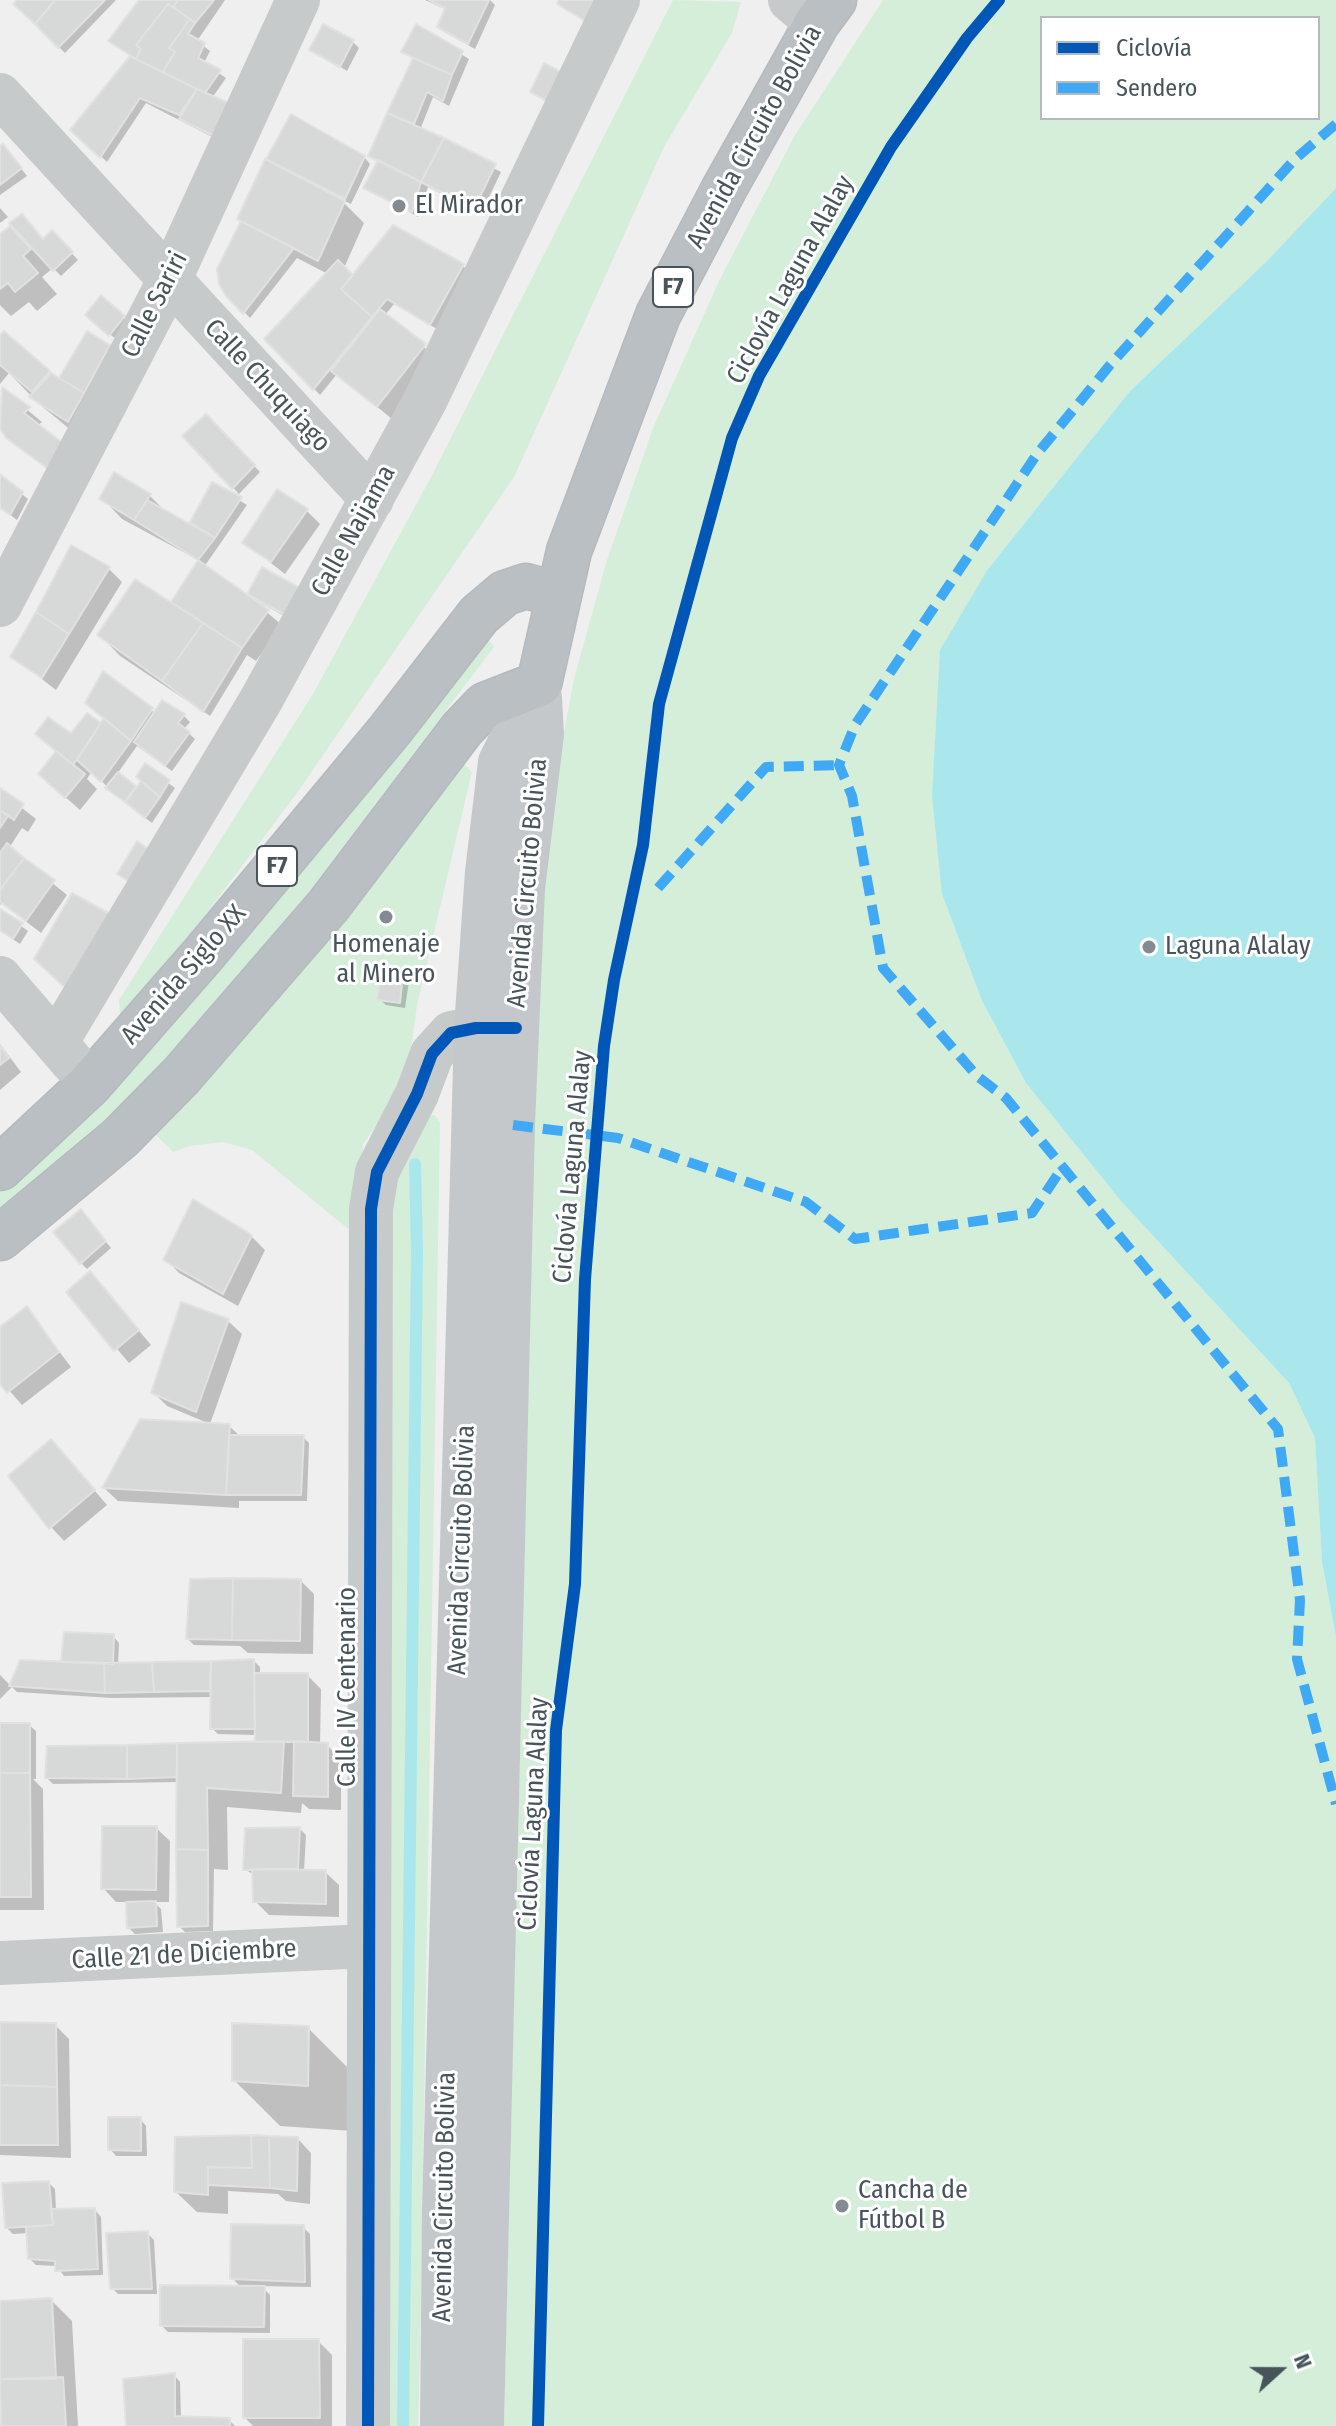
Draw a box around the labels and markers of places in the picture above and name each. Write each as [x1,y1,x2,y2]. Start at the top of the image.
place label: El Mirador [415,190,523,222]
marker: El Mirador [390,197,408,215]
marker: Homenaje al Minero [377,908,395,926]
place label: Homenaje al Minero [332,929,440,990]
place label: Laguna Alalay [1165,931,1310,963]
marker: Laguna Alalay [1140,938,1158,956]
place label: Cancha de Fútbol B [858,2175,968,2236]
marker: Cancha de Fútbol B [833,2197,851,2215]

